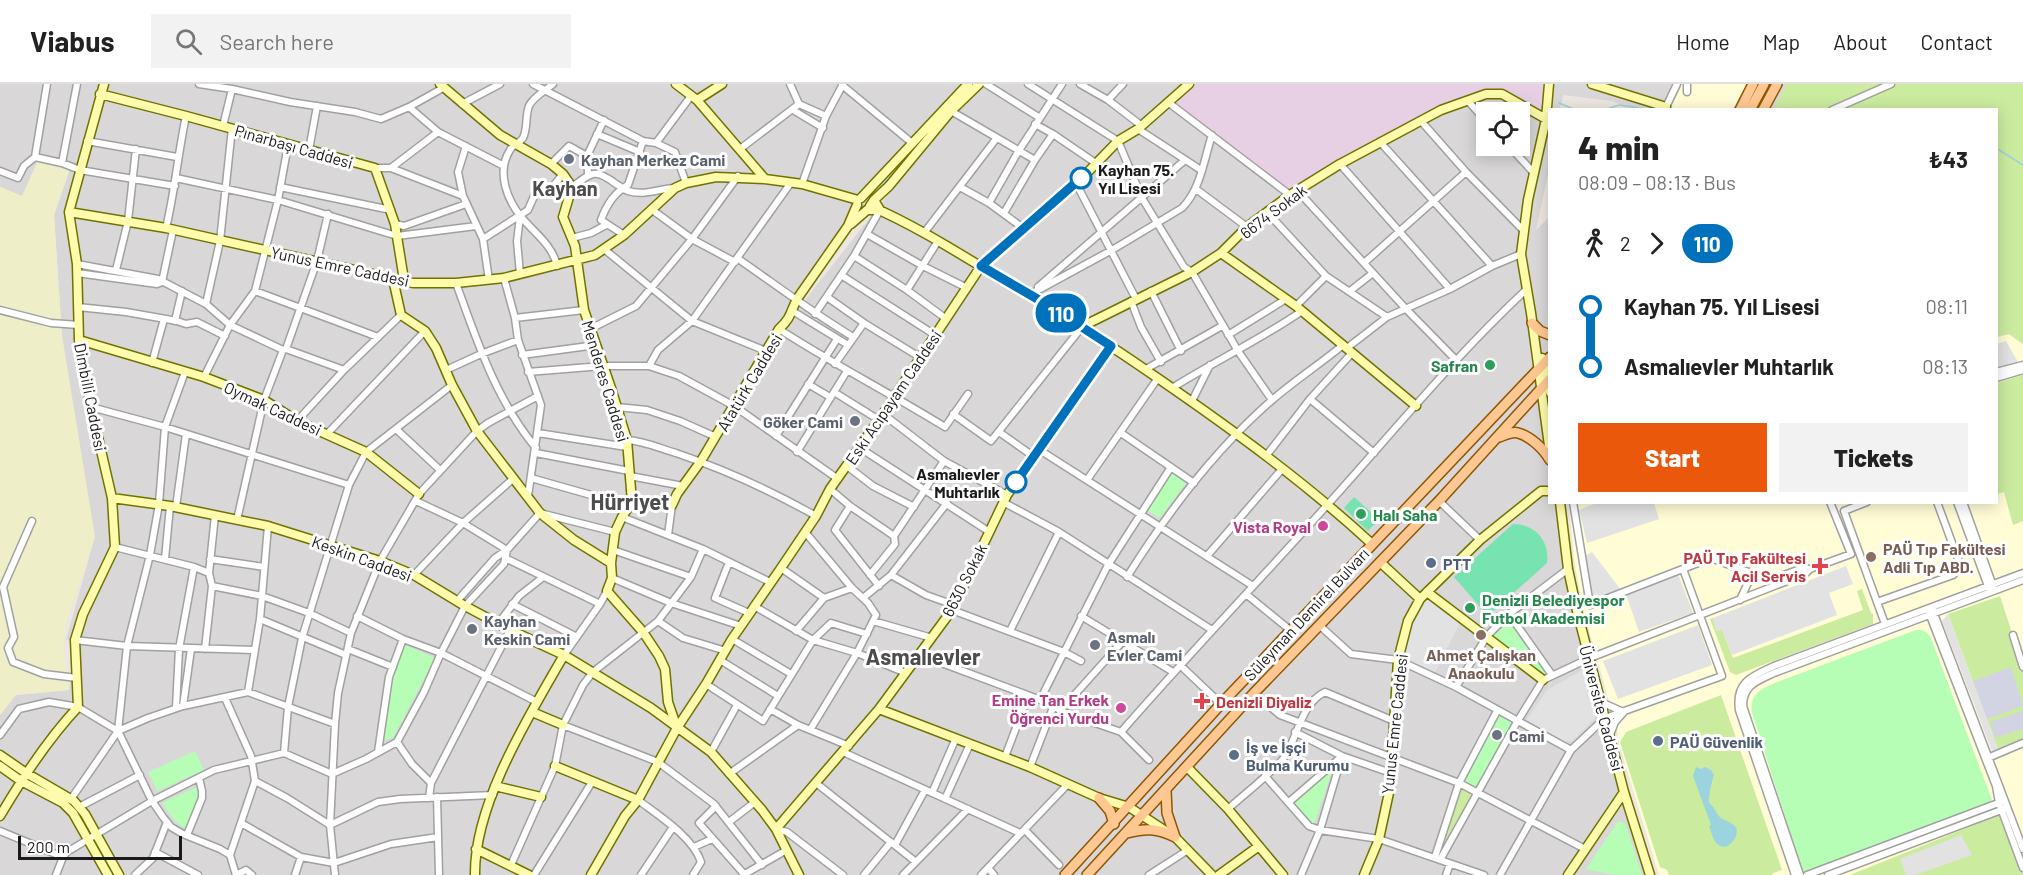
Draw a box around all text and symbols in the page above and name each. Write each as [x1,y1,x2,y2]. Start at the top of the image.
search box [151,14,571,68]
text: Viabus [30,24,115,58]
icon: search [172,25,205,58]
text: Search here [220,28,334,54]
text: Home [1676,29,1730,54]
text: Map [1763,29,1800,54]
text: About [1833,29,1888,54]
text: Contact [1921,29,1993,54]
map controls [1476,102,1530,156]
button: locate [1476,102,1530,156]
street label: Pınarbaşı Caddesi [233,120,355,172]
text: 4 min [1578,127,1659,167]
text: ₺43 [1929,146,1968,172]
place label: Kayhan Merkez Cami [581,150,725,169]
marker: Kayhan Merkez Cami [562,152,576,166]
place label: Kayhan 75. Yıl Lisesi [1098,160,1174,197]
marker: Kayhan 75. Yıl Lisesi [1070,167,1092,189]
text: 08:09 – 08:13 · Bus [1578,170,1736,194]
district label: Kayhan [532,176,598,200]
street label: 6674 Sokak [1236,180,1310,242]
icon: walk [1578,227,1611,260]
icon: forward [1640,227,1673,260]
text: 2 [1620,231,1631,255]
text: 110 [1694,231,1721,256]
street label: Yunus Emre Caddesi [269,242,411,290]
text: Kayhan 75. Yıl Lisesi [1624,293,1820,319]
line badge: 110 [1026,294,1096,332]
text: 08:11 [1925,294,1968,318]
text: 110 [1048,301,1075,326]
street label: Menderes Caddesi [578,318,634,444]
street label: Eski Acıpayam Caddesi [841,326,945,468]
street label: Atatürk Caddesi [712,330,786,434]
street label: Dimbilli Caddesi [71,341,111,453]
text: Asmalıevler Muhtarlık [1624,353,1834,379]
text: 08:13 [1922,354,1968,378]
place label: Safran [1431,356,1478,375]
marker: Safran [1483,358,1497,372]
street label: Oymak Caddesi [221,377,325,439]
place label: Göker Cami [763,412,843,431]
marker: Göker Cami [848,414,862,428]
button: Start [1578,423,1767,492]
button: Tickets [1779,423,1968,492]
place label: Asmalıevler Muhtarlık [916,464,1000,501]
marker: Asmalıevler Muhtarlık [1005,471,1027,493]
district label: Hürriyet [591,488,669,514]
place label: Halı Saha [1373,505,1437,524]
marker: Halı Saha [1354,507,1368,521]
place label: Vista Royal [1233,517,1311,536]
marker: Vista Royal [1316,519,1330,533]
street label: Keskin Caddesi [309,531,415,585]
place label: PAÜ Tıp Fakültesi Adli Tıp ABD. [1883,539,2006,576]
street label: 6630 Sokak [938,540,990,620]
street label: Süleyman Demirel Bulvarı [1240,544,1372,684]
place label: PAÜ Tıp Fakültesi Acil Servis [1683,548,1806,585]
marker: PAÜ Tıp Fakültesi Adli Tıp ABD. [1864,550,1878,564]
place label: PTT [1443,554,1471,573]
marker: PTT [1424,556,1438,570]
marker: PAÜ Tıp Fakültesi Acil Servis [1811,557,1829,575]
place label: Denizli Belediyespor Futbol Akademisi [1482,590,1625,627]
marker: Denizli Belediyespor Futbol Akademisi [1463,601,1477,615]
place label: Kayhan Keskin Cami [484,611,570,648]
marker: Kayhan Keskin Cami [465,622,479,636]
place label: Asmalı Evler Cami [1107,627,1182,664]
marker: Ahmet Çalışkan Anaokulu [1474,628,1488,642]
marker: Asmalı Evler Cami [1088,638,1102,652]
district label: Asmalıevler [865,643,981,669]
street label: Üniversite Caddesi [1576,643,1628,773]
place label: Ahmet Çalışkan Anaokulu [1426,645,1536,682]
street label: Yunus Emre Caddesi [1377,653,1411,795]
place label: Emine Tan Erkek Öğrenci Yurdu [992,690,1109,727]
marker: Denizli Diyaliz [1193,692,1211,710]
place label: Denizli Diyaliz [1216,692,1311,711]
marker: Emine Tan Erkek Öğrenci Yurdu [1114,701,1128,715]
place label: Cami [1509,726,1545,745]
marker: Cami [1490,728,1504,742]
place label: PAÜ Güvenlik [1670,732,1763,751]
marker: PAÜ Güvenlik [1651,734,1665,748]
place label: İş ve İşçi Bulma Kurumu [1246,737,1349,774]
marker: İş ve İşçi Bulma Kurumu [1227,748,1241,762]
scale bar [18,833,182,860]
text: 200 m [27,837,70,856]

